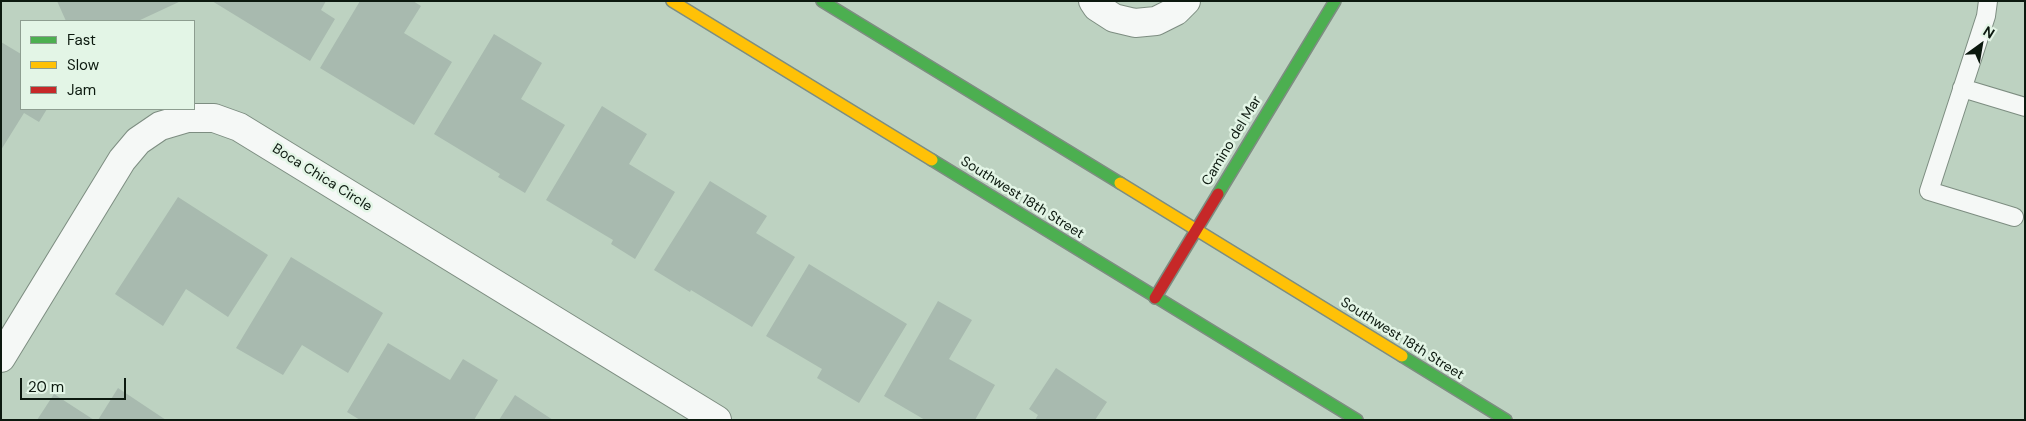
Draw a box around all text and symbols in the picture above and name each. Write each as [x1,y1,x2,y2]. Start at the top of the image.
legend [20,20,195,110]
north arrow [1956,20,2006,70]
text: N [1980,22,1998,43]
text: Fast [67,30,96,50]
text: Slow [67,55,99,75]
text: Jam [67,80,96,100]
street label: Camino del Mar [1199,93,1265,189]
street label: Boca Chica Circle [269,141,375,215]
street label: Southwest 18th Street [957,153,1087,243]
street label: Southwest 18th Street [1337,294,1467,384]
scale bar [22,368,129,400]
text: 20 m [28,377,64,397]

